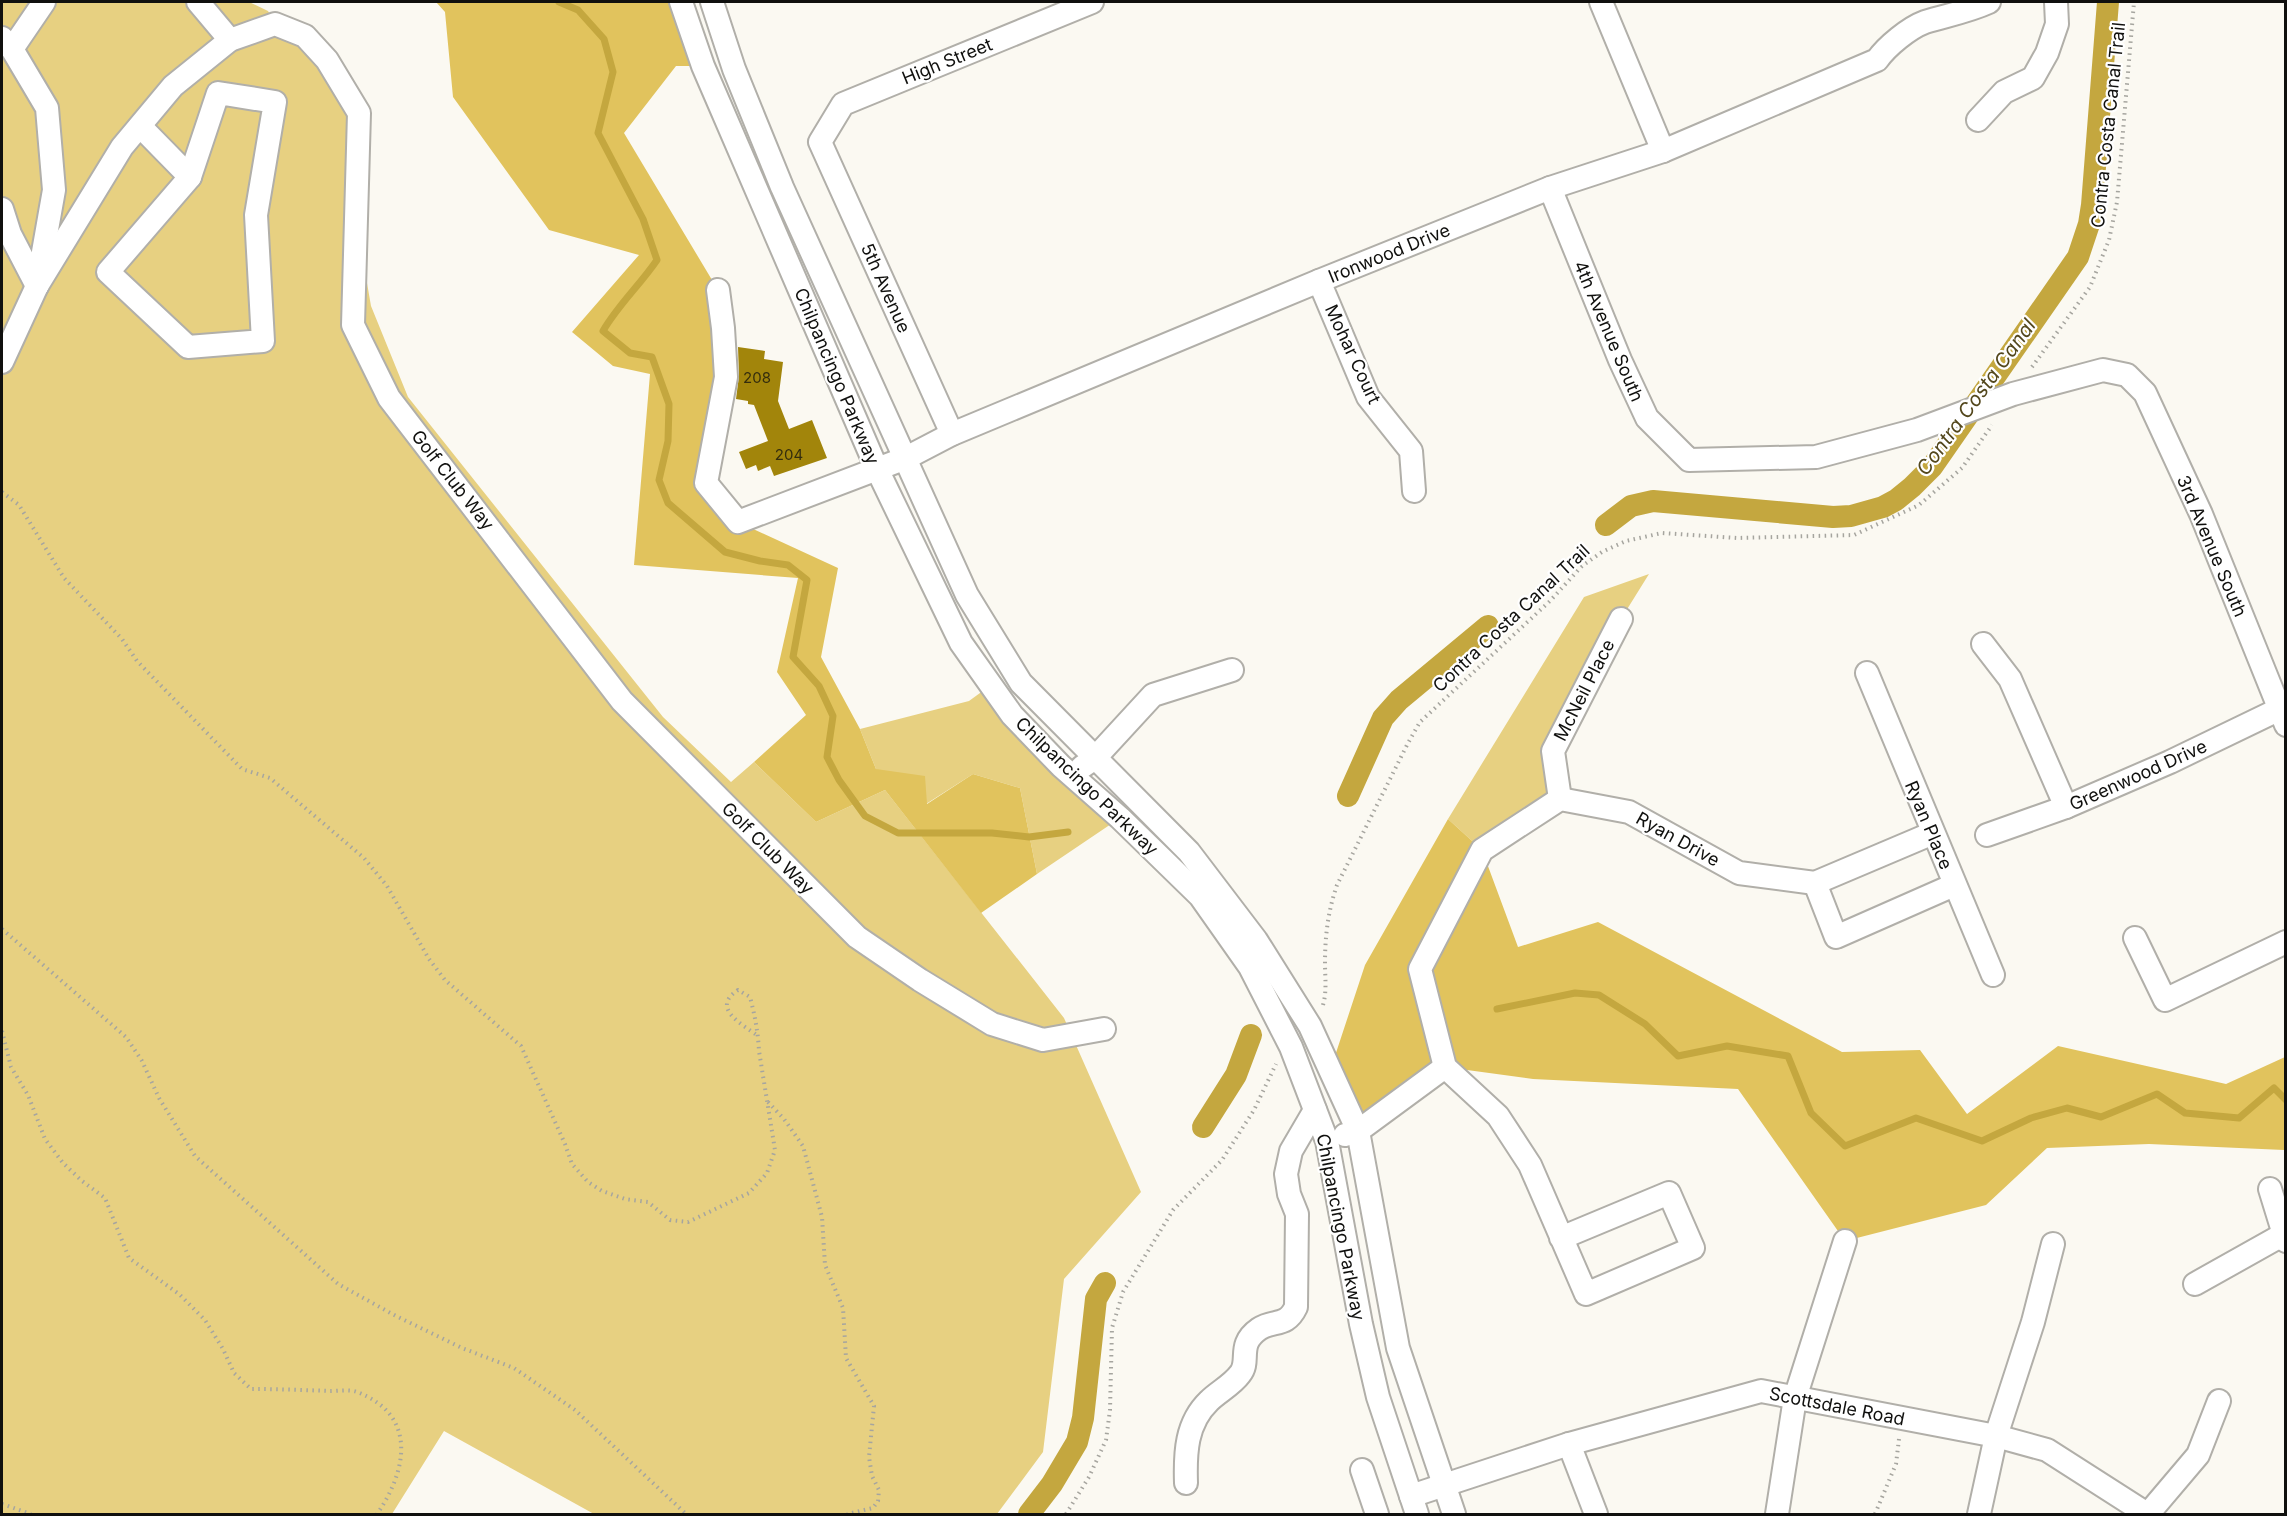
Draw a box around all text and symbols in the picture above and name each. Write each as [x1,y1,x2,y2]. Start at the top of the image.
street label: Contra Costa Canal Trail [2087,21,2129,229]
street label: High Street [899,33,995,89]
street label: Ironwood Drive [1325,219,1453,287]
street label: 5th Avenue [857,240,915,336]
street label: 4th Avenue South [1570,257,1648,405]
street label: Chilpancingo Parkway [790,285,884,467]
street label: Mohar Court [1321,301,1385,407]
water label: Contra Costa Canal [1911,314,2041,480]
house number: 208 [743,368,771,387]
street label: Golf Club Way [407,426,499,534]
house number: 204 [775,445,803,464]
street label: 3rd Avenue South [2173,472,2251,620]
street label: Contra Costa Canal Trail [1428,540,1594,696]
street label: McNeil Place [1549,636,1619,744]
street label: Chilpancingo Parkway [1011,713,1163,859]
street label: Greenwood Drive [2066,735,2210,815]
street label: Ryan Place [1901,778,1957,872]
street label: Golf Club Way [718,798,818,898]
street label: Ryan Drive [1633,807,1723,871]
street label: Chilpancingo Parkway [1313,1132,1369,1322]
street label: Scottsdale Road [1767,1383,1907,1429]

